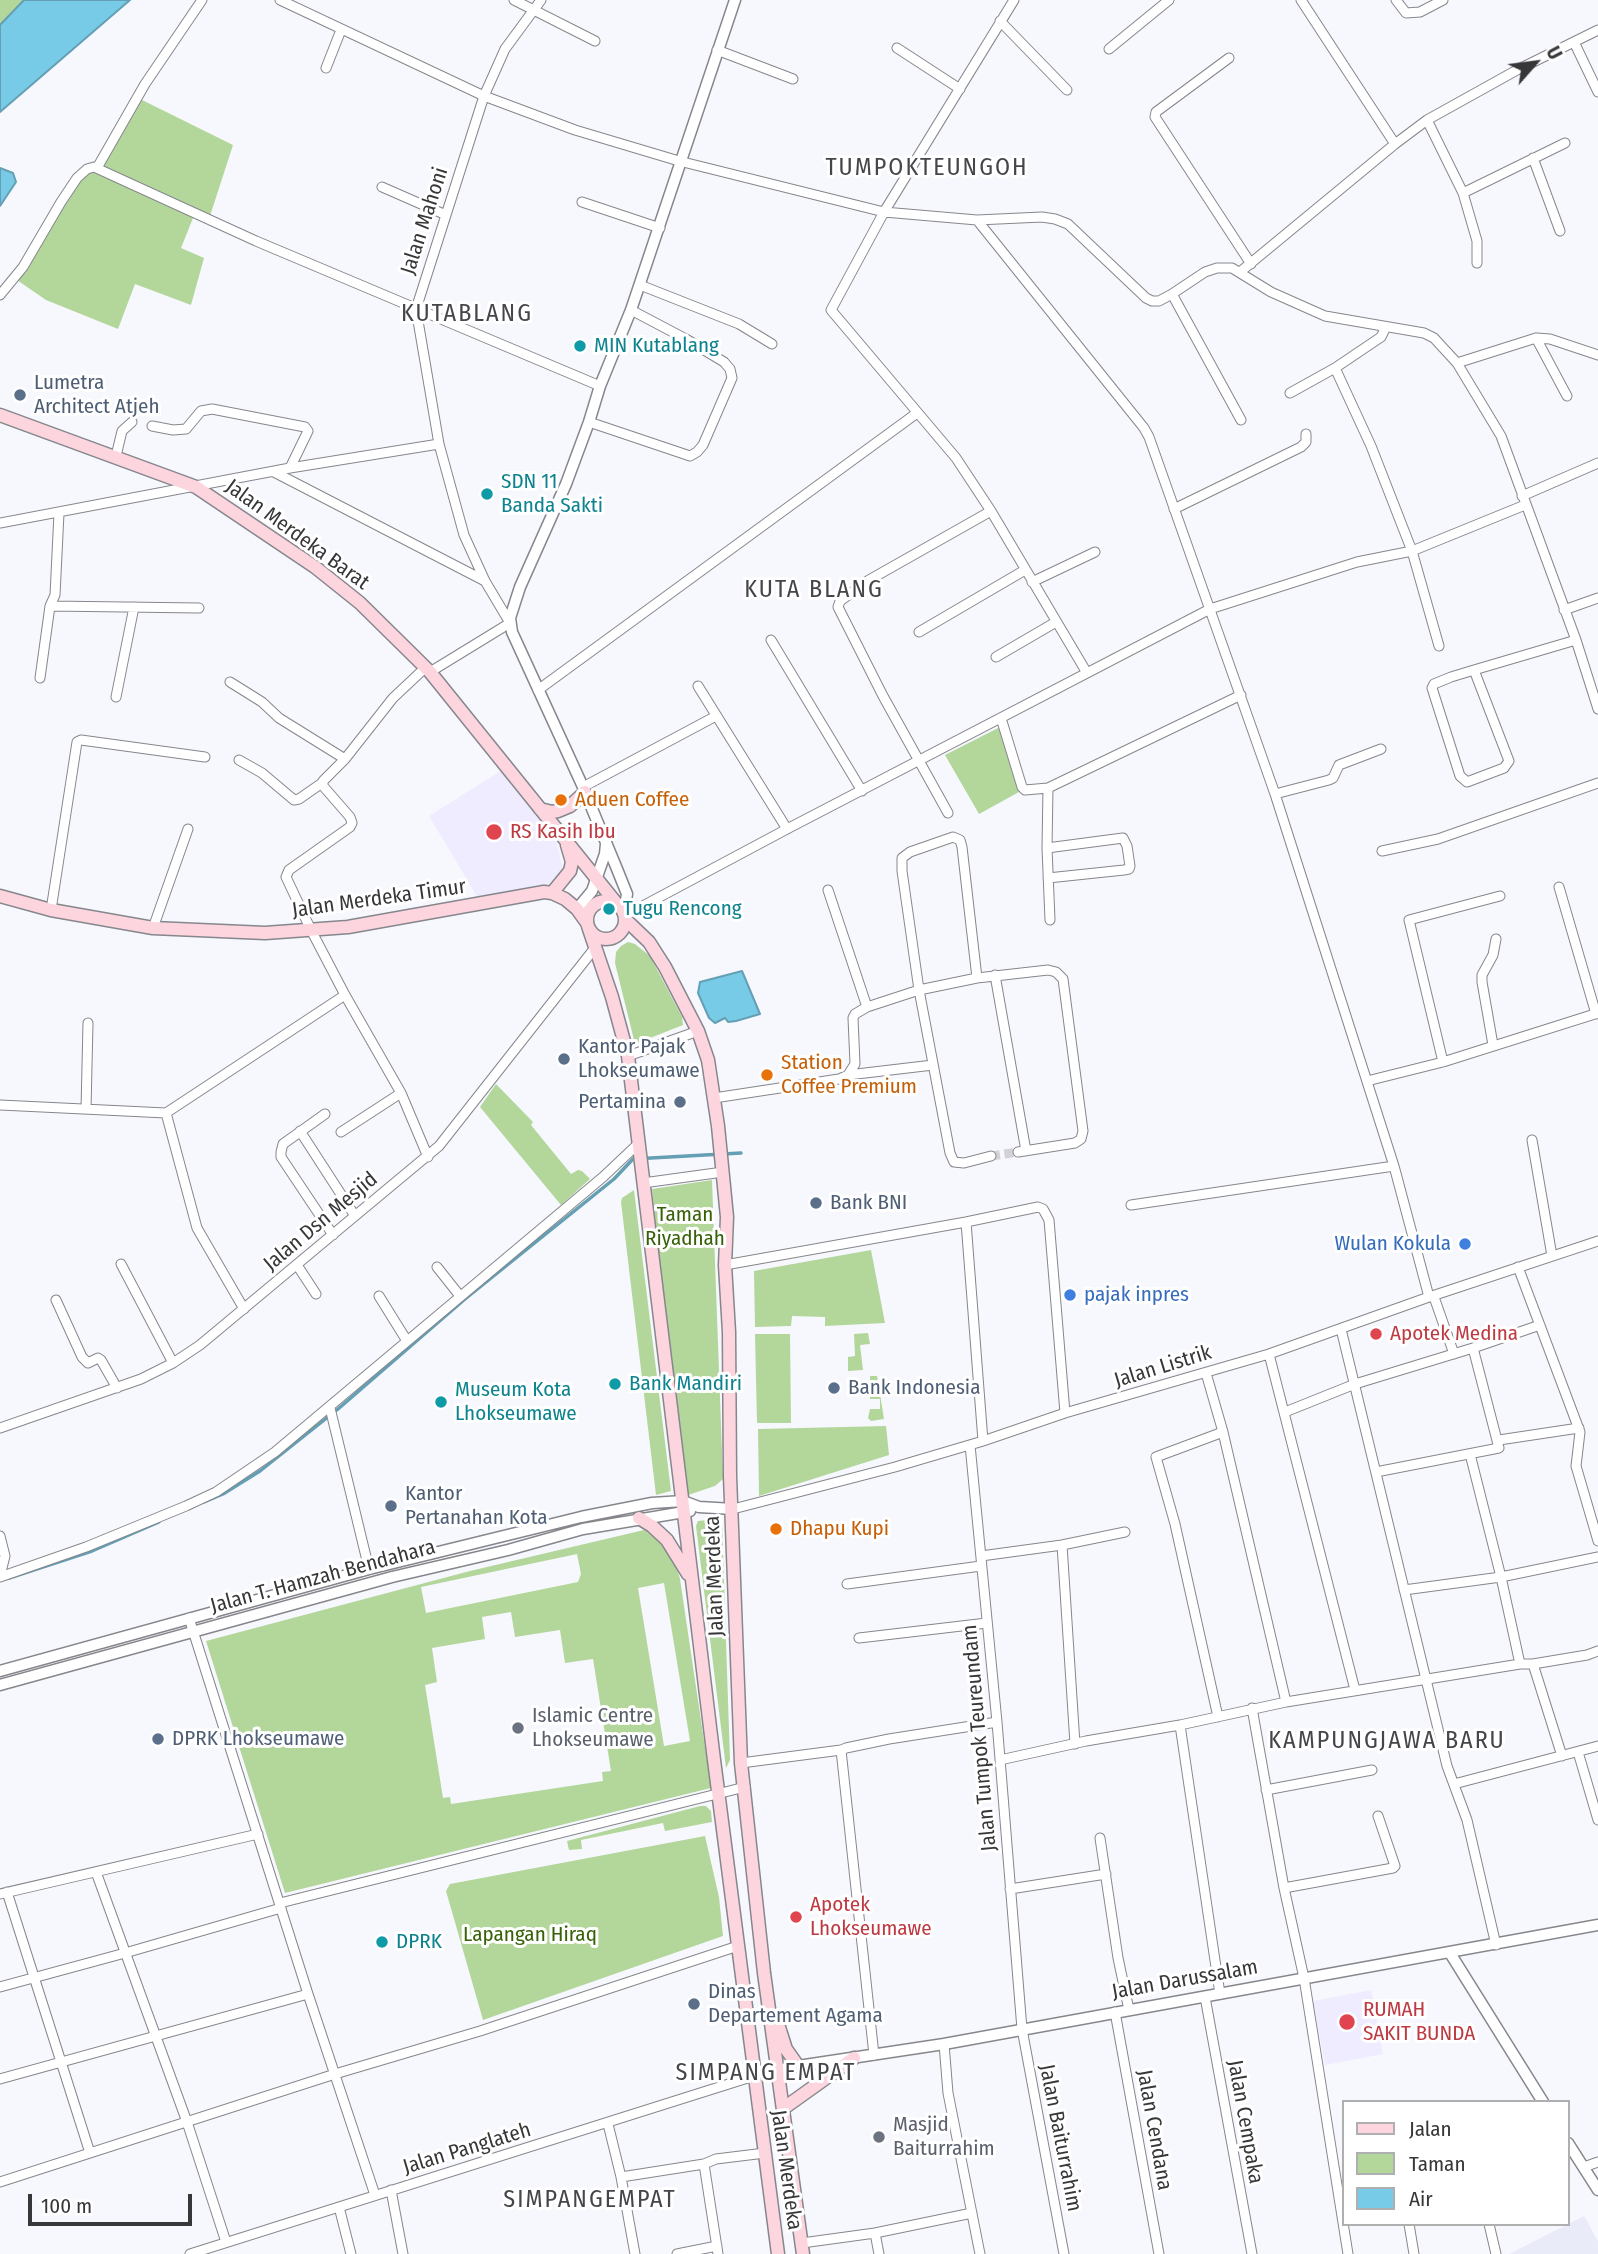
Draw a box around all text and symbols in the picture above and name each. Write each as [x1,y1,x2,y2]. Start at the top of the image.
north arrow [1500,28,1570,98]
text: U [1541,43,1567,63]
district label: TUMPOKTEUNGOH [827,154,1027,182]
street label: Jalan Mahoni [396,164,454,278]
district label: KUTABLANG [402,300,532,328]
place label: MIN Kutablang [594,333,719,359]
marker: MIN Kutablang [572,338,588,354]
place label: Lumetra Architect Atjeh [34,370,159,420]
marker: Lumetra Architect Atjeh [12,387,28,403]
place label: SDN 11 Banda Sakti [501,469,603,519]
street label: Jalan Merdeka Barat [220,474,374,596]
marker: SDN 11 Banda Sakti [479,486,495,502]
district label: KUTA BLANG [745,576,883,604]
place label: Aduen Coffee [575,787,689,813]
marker: Aduen Coffee [553,792,569,808]
place label: RS Kasih Ibu [510,819,616,845]
marker: RS Kasih Ibu [484,822,504,842]
street label: Jalan Merdeka Timur [290,874,468,924]
place label: Tugu Rencong [623,896,742,922]
marker: Tugu Rencong [601,901,617,917]
place label: Kantor Pajak Lhokseumawe [578,1034,700,1084]
place label: Station Coffee Premium [781,1050,917,1100]
marker: Kantor Pajak Lhokseumawe [556,1051,572,1067]
marker: Station Coffee Premium [759,1067,775,1083]
place label: Pertamina [578,1089,666,1115]
marker: Pertamina [672,1094,688,1110]
street label: Jalan Dsn Mesjid [259,1167,383,1277]
place label: Bank BNI [830,1190,907,1216]
marker: Bank BNI [808,1195,824,1211]
park label: Taman Riyadhah [645,1202,725,1252]
place label: Wulan Kokula [1335,1231,1451,1257]
marker: Wulan Kokula [1457,1236,1473,1252]
place label: pajak inpres [1084,1282,1189,1308]
marker: pajak inpres [1062,1287,1078,1303]
place label: Apotek Medina [1390,1321,1518,1347]
marker: Apotek Medina [1368,1326,1384,1342]
street label: Jalan Listrik [1111,1340,1215,1394]
place label: Bank Mandiri [629,1371,742,1397]
place label: Bank Indonesia [848,1375,980,1401]
marker: Bank Mandiri [607,1376,623,1392]
place label: Museum Kota Lhokseumawe [455,1377,577,1427]
marker: Bank Indonesia [826,1380,842,1396]
marker: Museum Kota Lhokseumawe [433,1394,449,1410]
place label: Kantor Pertanahan Kota [405,1481,548,1531]
marker: Kantor Pertanahan Kota [383,1498,399,1514]
street label: Jalan Merdeka [700,1515,730,1637]
place label: Dhapu Kupi [790,1516,889,1542]
marker: Dhapu Kupi [768,1521,784,1537]
street label: Jalan T. Hamzah Bendahara [208,1535,438,1619]
street label: Jalan Tumpok Teureundam [958,1624,1002,1852]
place label: Islamic Centre Lhokseumawe [532,1703,654,1753]
marker: Islamic Centre Lhokseumawe [510,1720,526,1736]
place label: DPRK Lhokseumawe [172,1726,344,1752]
district label: KAMPUNGJAWA BARU [1270,1727,1504,1755]
marker: DPRK Lhokseumawe [150,1731,166,1747]
place label: Apotek Lhokseumawe [810,1892,932,1942]
marker: Apotek Lhokseumawe [788,1909,804,1925]
park label: Lapangan Hiraq [463,1922,597,1948]
place label: DPRK [396,1929,442,1955]
marker: DPRK [374,1934,390,1950]
street label: Jalan Darussalam [1110,1955,1260,2005]
place label: Dinas Departement Agama [708,1979,883,2029]
marker: Dinas Departement Agama [686,1996,702,2012]
place label: RUMAH SAKIT BUNDA [1363,1997,1475,2047]
marker: RUMAH SAKIT BUNDA [1337,2012,1357,2032]
street label: Jalan Cempaka [1222,2058,1268,2186]
district label: SIMPANG EMPAT [677,2059,855,2087]
street label: Jalan Baiturrahim [1033,2062,1087,2214]
street label: Jalan Cendana [1131,2068,1177,2192]
legend [1342,2100,1570,2226]
street label: Jalan Merdeka [765,2108,807,2232]
place label: Masjid Baiturrahim [893,2112,995,2162]
text: Jalan [1409,2116,1452,2142]
street label: Jalan Panglateh [400,2118,534,2180]
marker: Masjid Baiturrahim [871,2129,887,2145]
text: Taman [1409,2151,1465,2177]
scale bar [32,2180,196,2224]
district label: SIMPANGEMPAT [505,2186,675,2214]
text: Air [1409,2186,1433,2212]
text: 100 m [41,2193,92,2219]

